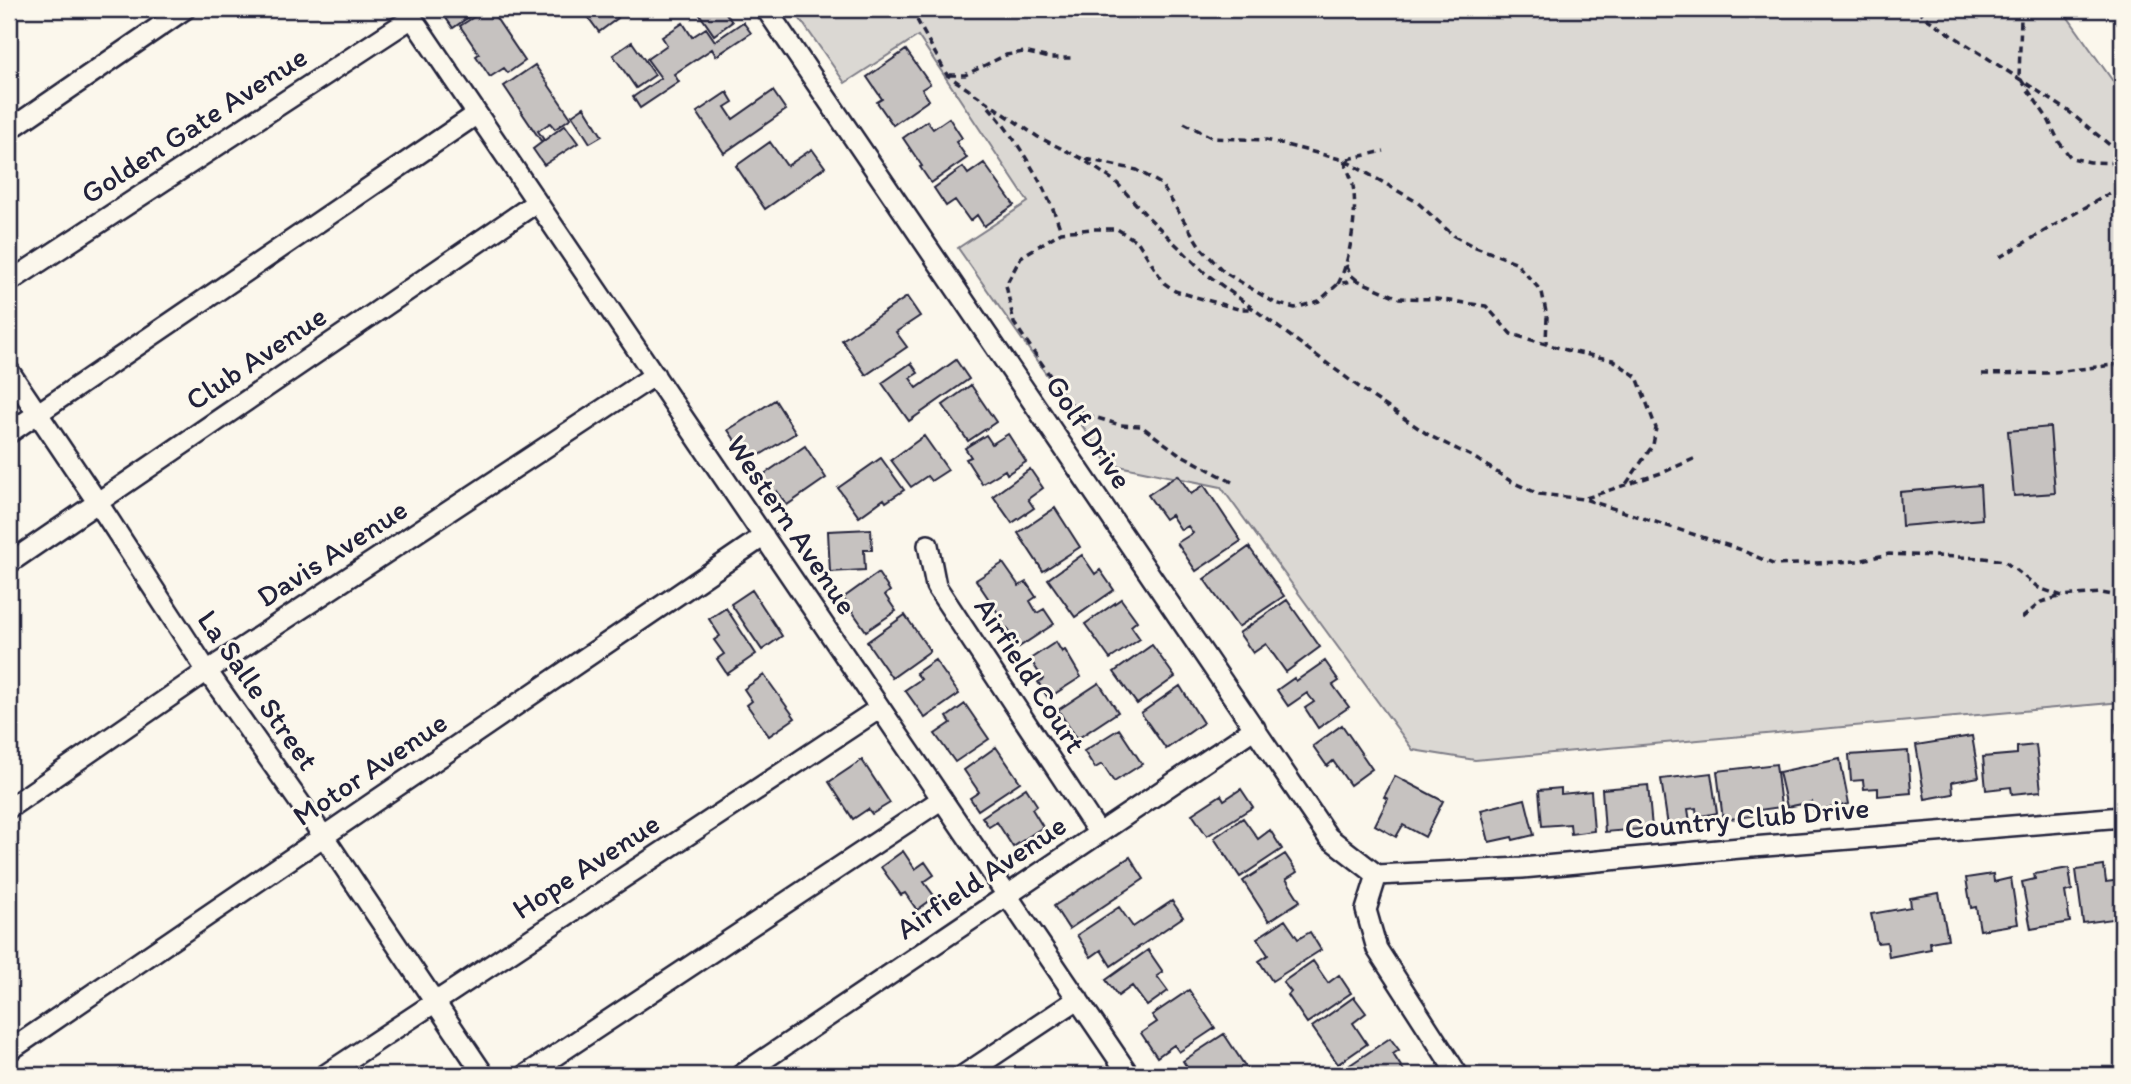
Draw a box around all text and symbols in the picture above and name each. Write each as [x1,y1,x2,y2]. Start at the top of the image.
street label: Golden Gate Avenue [74,38,314,212]
street label: Club Avenue [178,297,333,418]
street label: Golf Drive [1038,368,1141,496]
street label: Western Avenue [719,428,866,622]
street label: Davis Avenue [249,490,414,615]
street label: Airfield Court [966,590,1094,759]
street label: La Salle Street [190,602,327,777]
street label: Motor Avenue [285,703,454,834]
street label: Country Club Drive [1623,788,1871,847]
street label: Hope Avenue [505,804,666,927]
street label: Airfield Avenue [888,806,1073,947]

